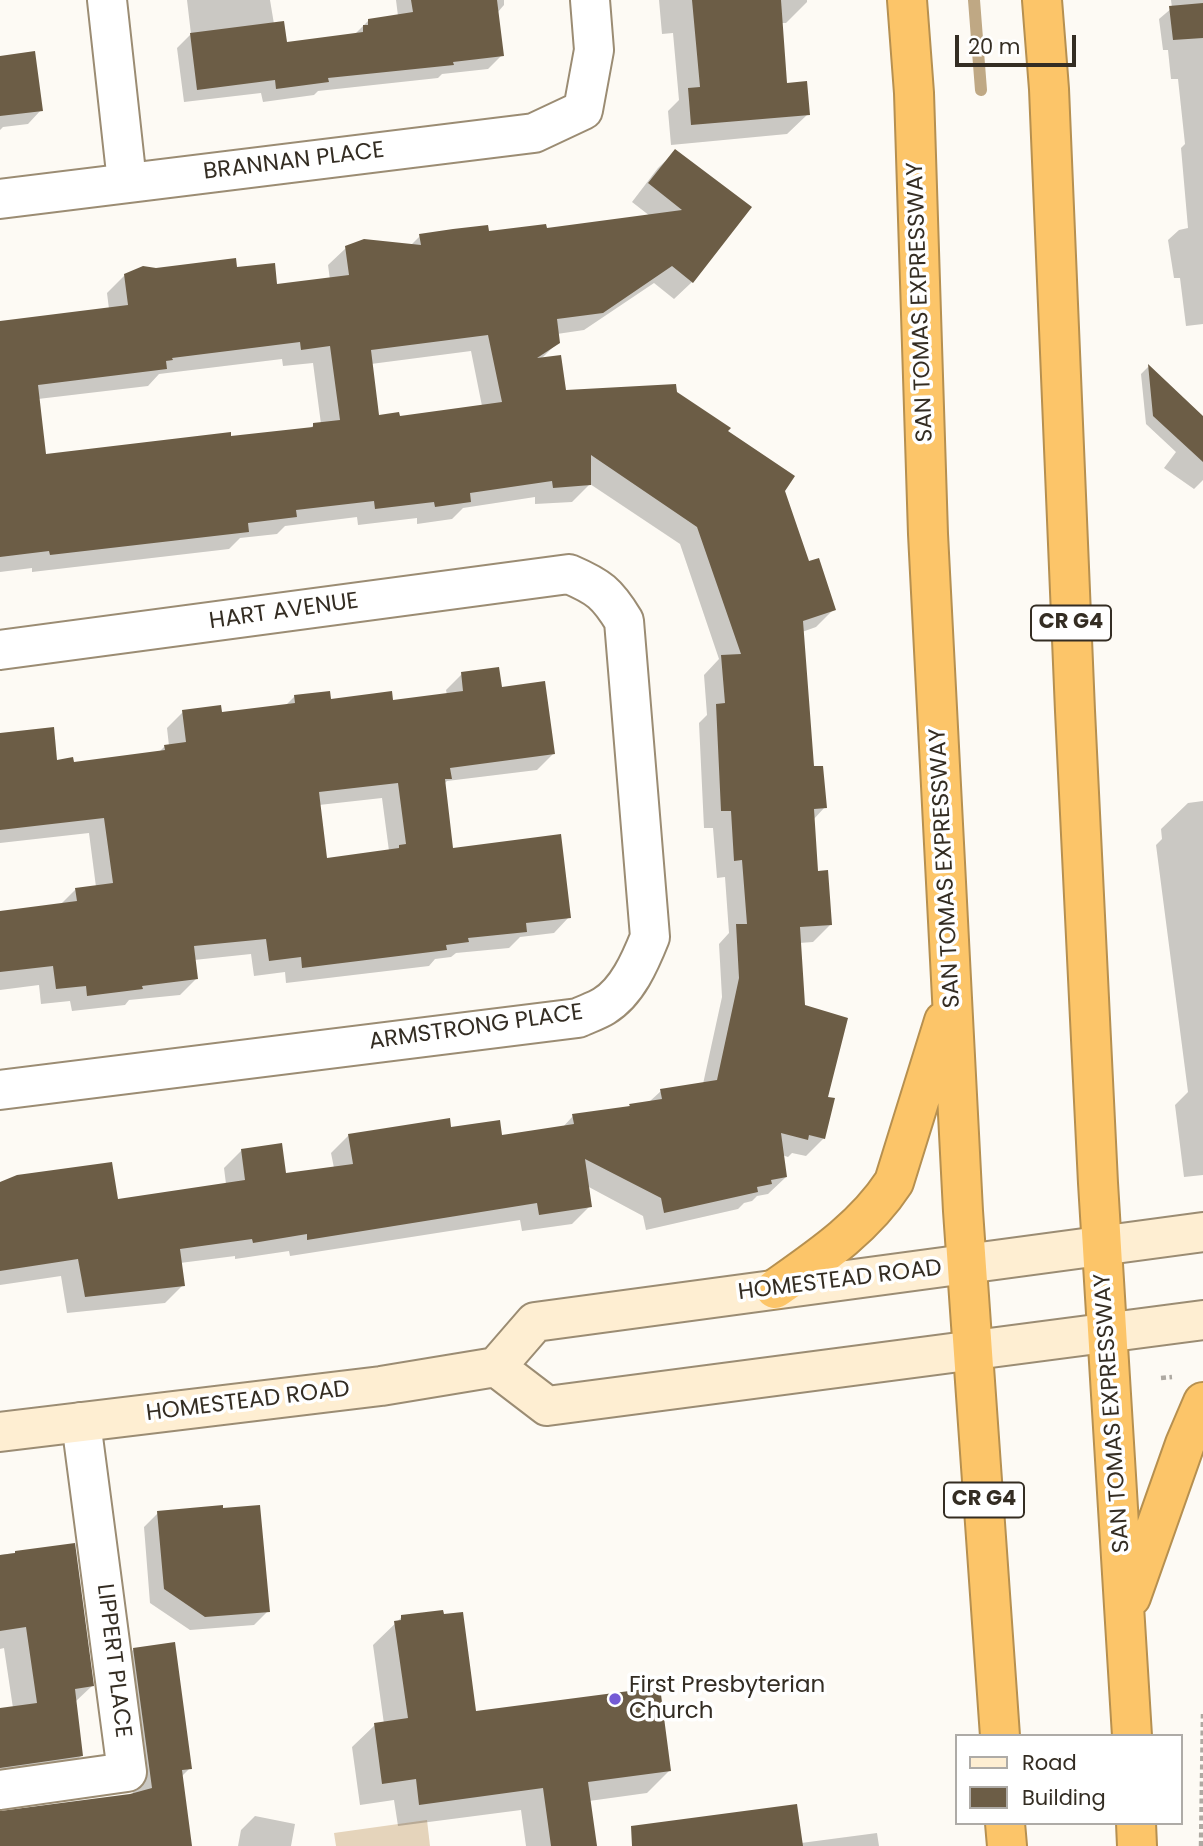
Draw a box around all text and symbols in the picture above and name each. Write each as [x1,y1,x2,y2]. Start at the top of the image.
scale bar [958,21,1079,65]
text: 20 m [968,32,1021,61]
street label: BRANNAN PLACE [202,137,386,187]
street label: SAN TOMAS EXPRESSWAY [902,161,940,443]
street label: HART AVENUE [208,588,360,636]
road number: CR G4 [1031,606,1111,640]
street label: SAN TOMAS EXPRESSWAY [925,727,967,1009]
street label: ARMSTRONG PLACE [367,999,585,1057]
street label: HOMESTEAD ROAD [737,1255,943,1307]
street label: SAN TOMAS EXPRESSWAY [1089,1272,1137,1554]
street label: HOMESTEAD ROAD [145,1376,351,1428]
road number: CR G4 [944,1482,1024,1518]
street label: LIPPERT PLACE [90,1582,136,1740]
place label: First Presbyterian Church [629,1672,825,1726]
marker: First Presbyterian Church [607,1691,623,1707]
legend [954,1734,1182,1825]
text: Road [1022,1748,1077,1777]
text: Building [1022,1783,1106,1812]

